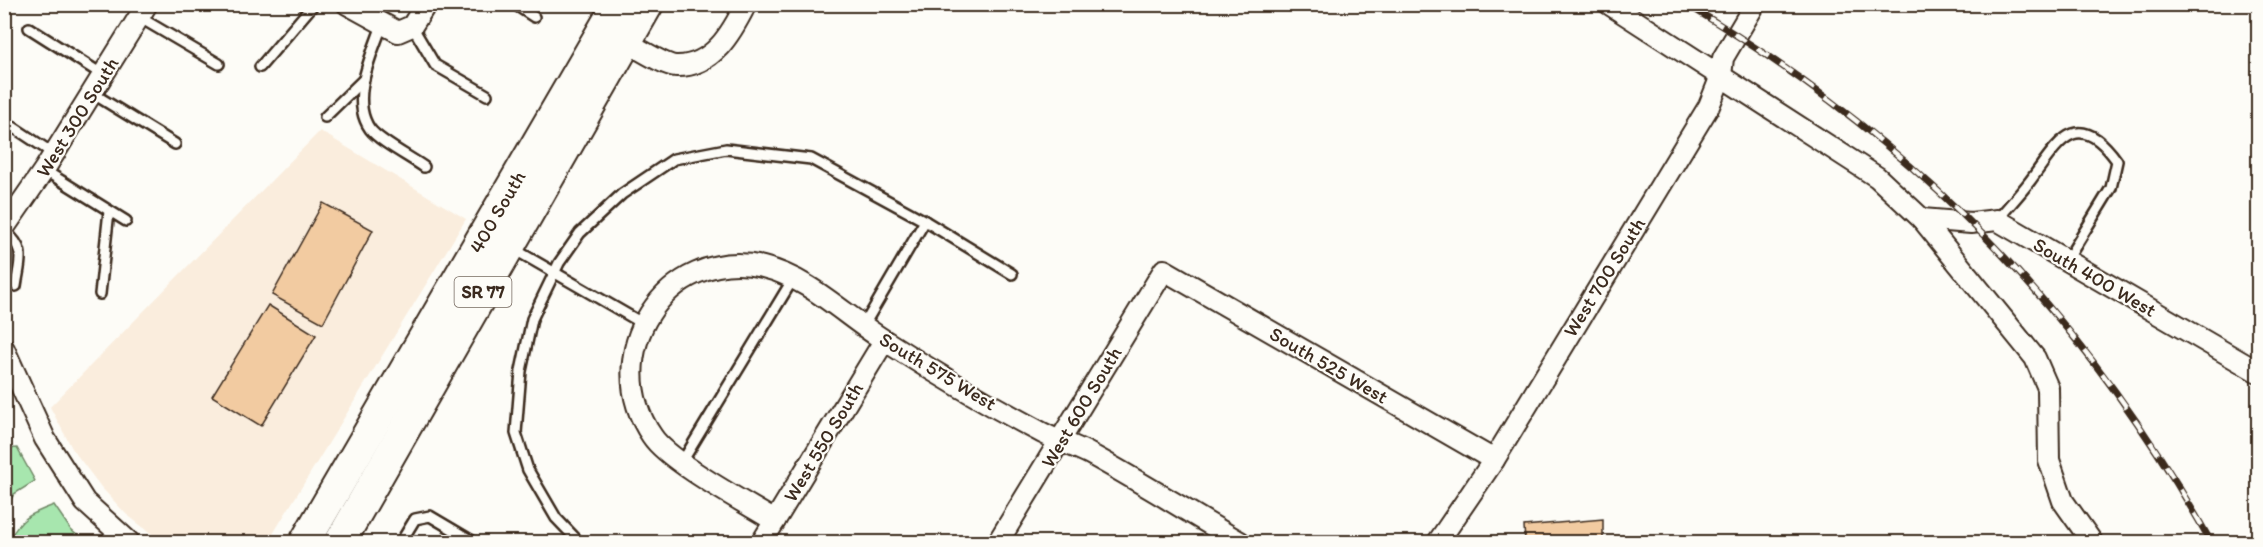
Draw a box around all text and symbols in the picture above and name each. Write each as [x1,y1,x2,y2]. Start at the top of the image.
street label: West 300 South [31,53,123,181]
street label: 400 South [464,166,530,257]
street label: West 700 South [1558,213,1650,341]
street label: South 400 West [2029,232,2161,322]
road number: SR 77 [454,277,512,307]
street label: South 525 West [1265,321,1393,409]
street label: South 575 West [875,327,1001,416]
street label: West 600 South [1036,342,1126,472]
street label: West 550 South [778,378,868,506]

